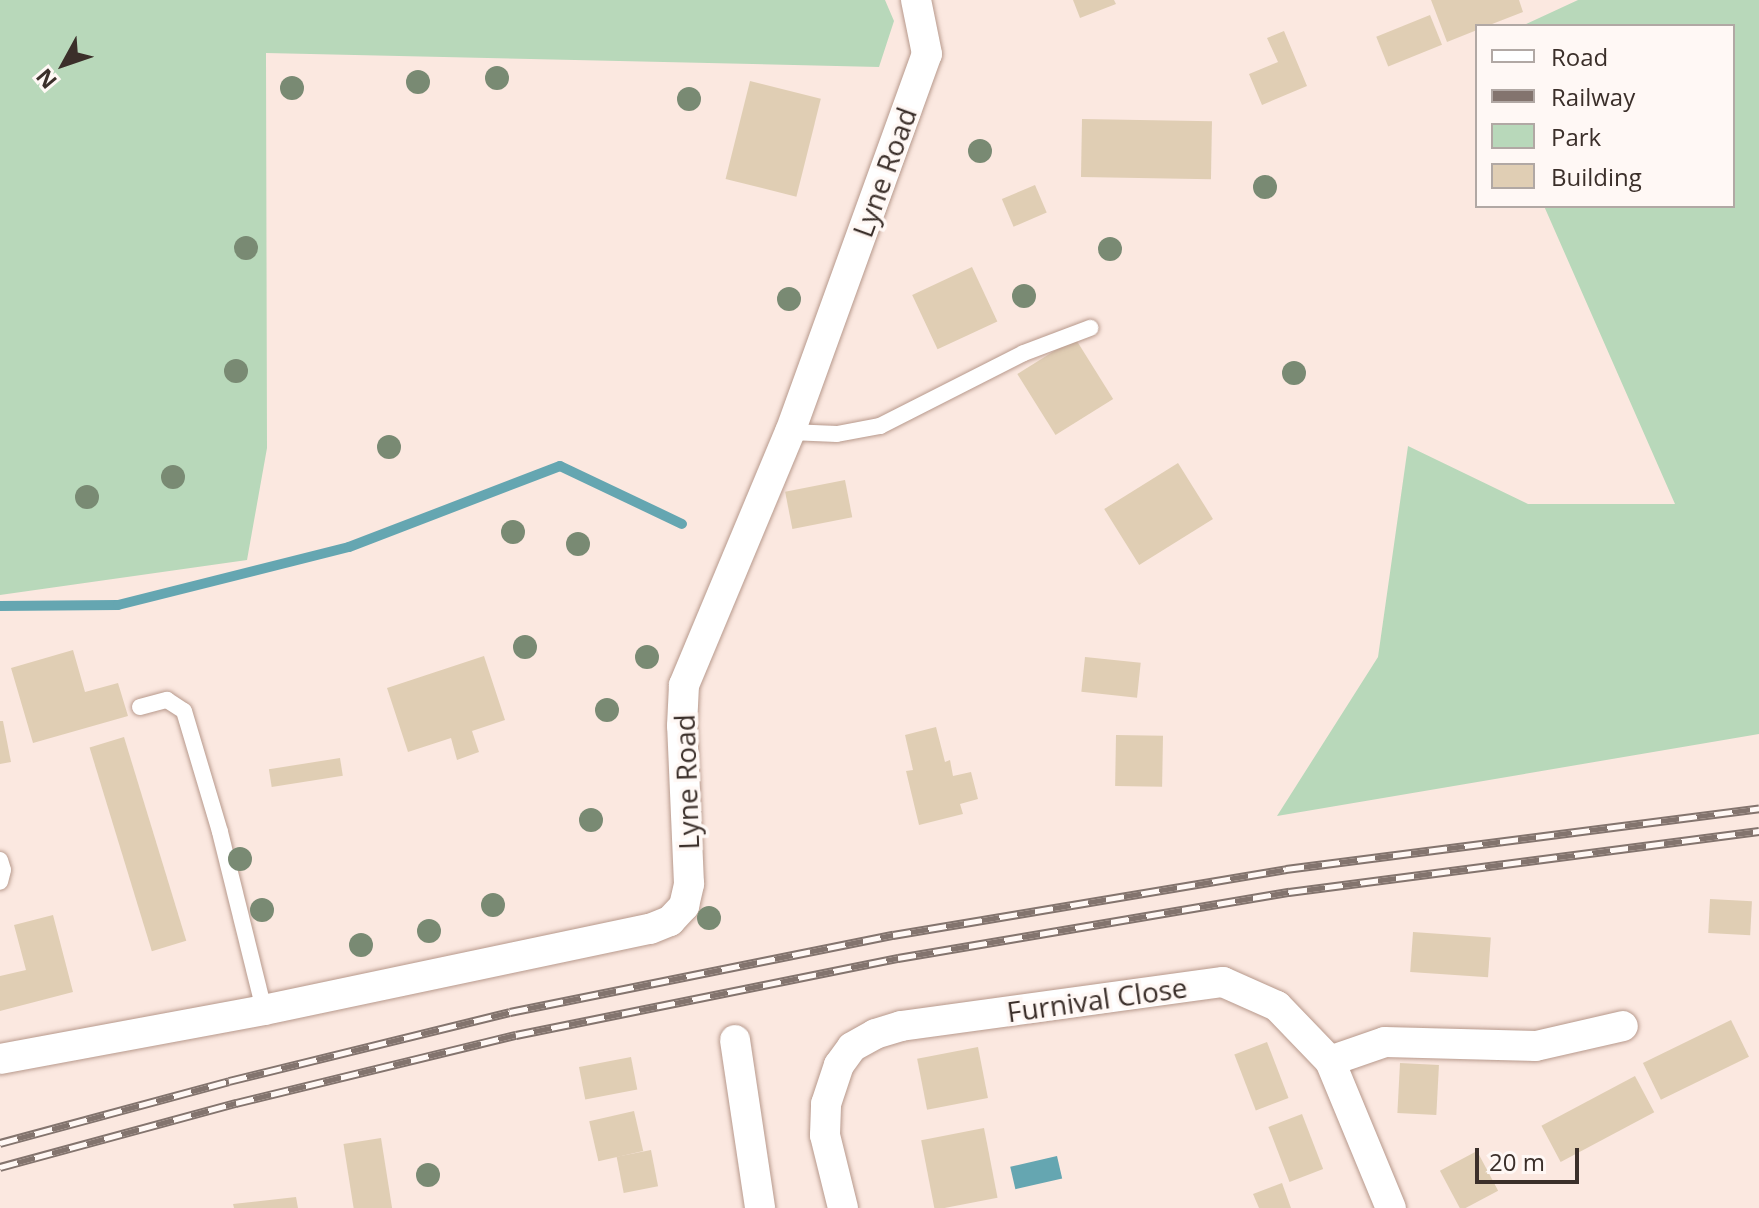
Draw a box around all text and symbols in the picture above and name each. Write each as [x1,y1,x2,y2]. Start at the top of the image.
north arrow [24,24,104,104]
legend [1475,24,1735,208]
text: Road [1551,40,1608,73]
text: N [28,63,63,96]
text: Railway [1551,80,1635,113]
street label: Lyne Road [845,103,923,241]
text: Park [1551,120,1601,153]
text: Building [1551,160,1642,193]
street label: Lyne Road [667,714,705,850]
street label: Furnival Close [1005,970,1189,1028]
scale bar [1479,1132,1583,1182]
text: 20 m [1489,1145,1545,1178]

